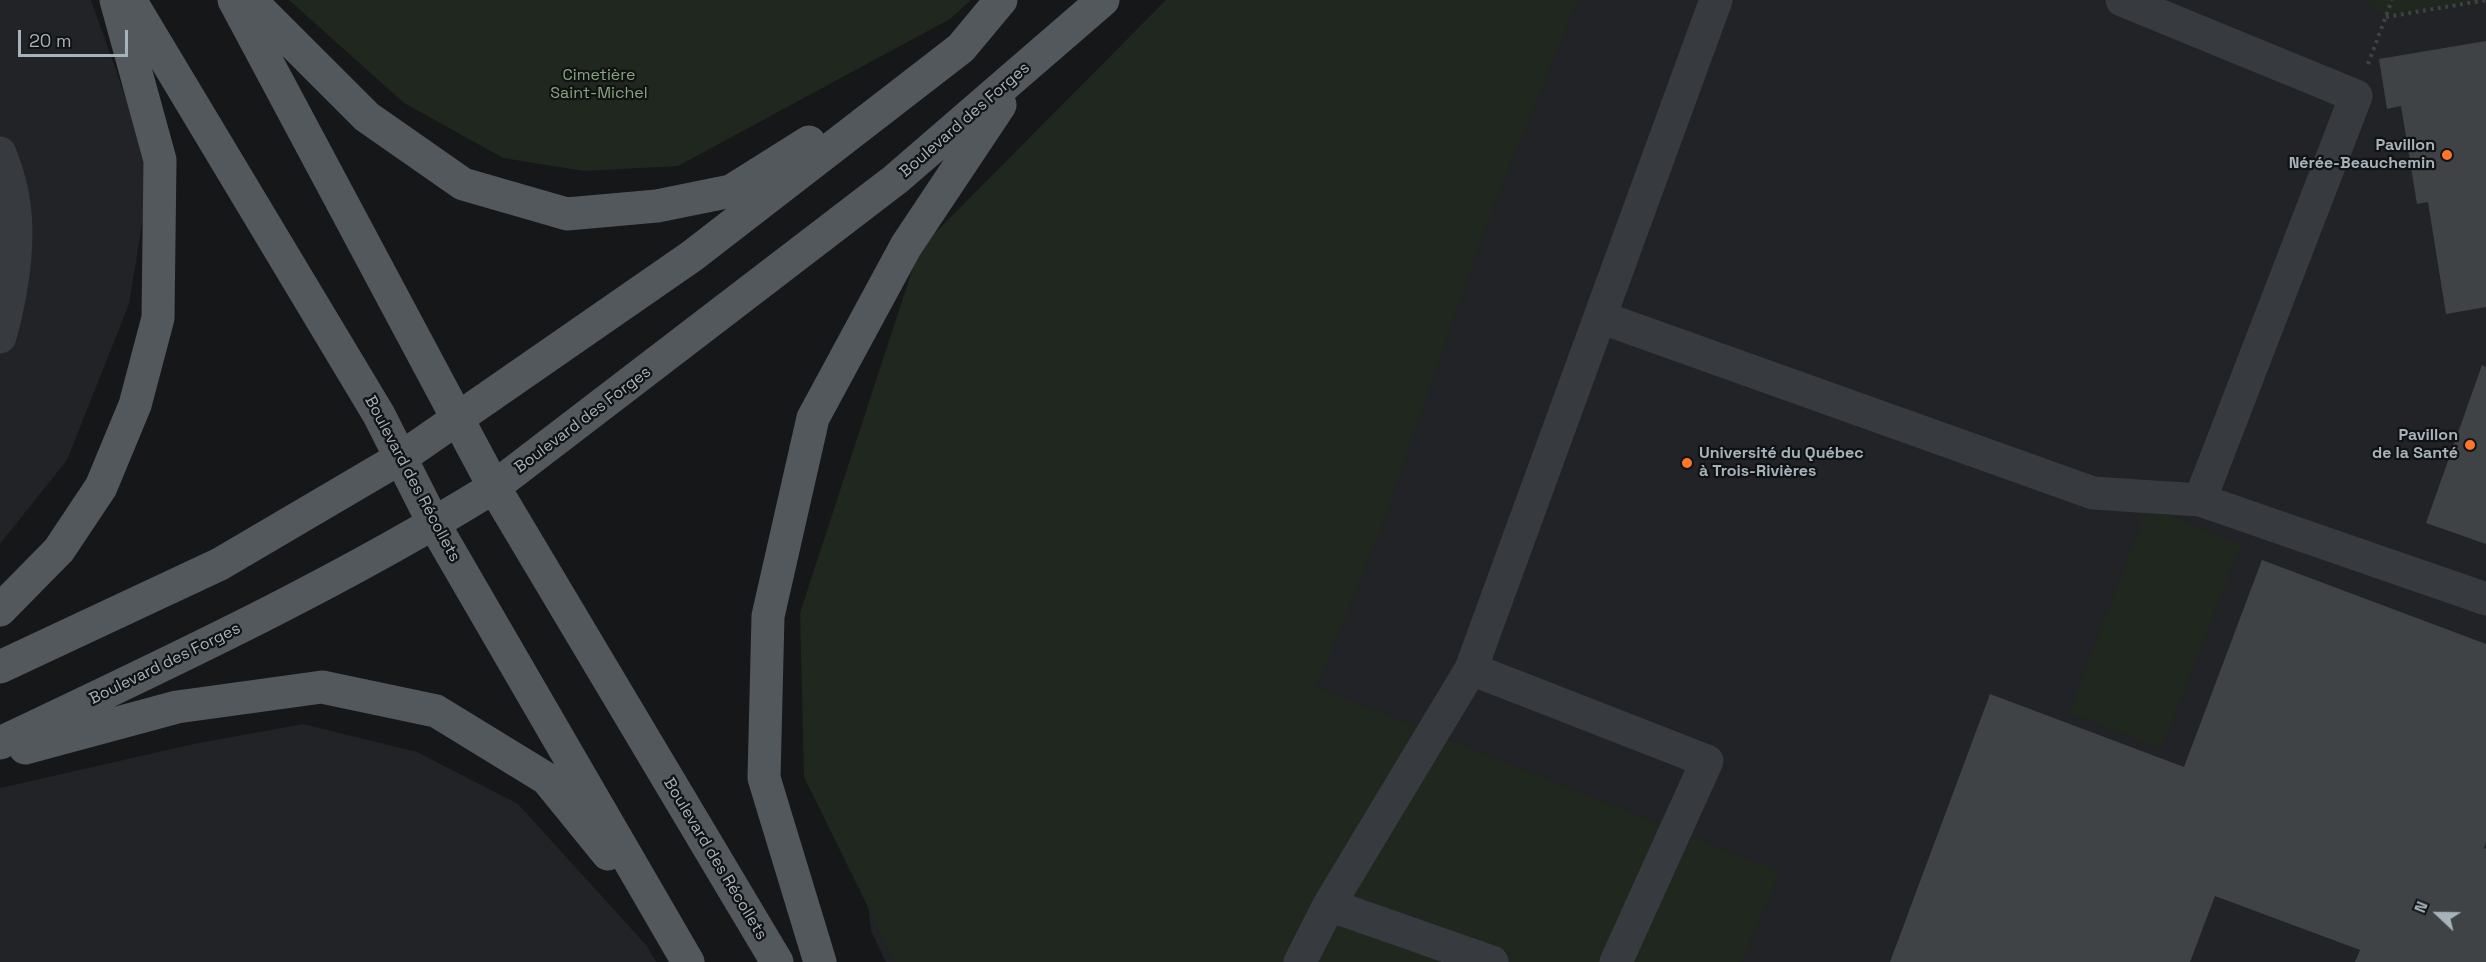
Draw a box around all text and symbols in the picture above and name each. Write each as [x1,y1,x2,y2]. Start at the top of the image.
scale bar [21,18,130,56]
text: 20 m [29,29,72,52]
street label: Boulevard des Forges [896,58,1034,182]
park label: Cimetière Saint-Michel [550,66,648,104]
place label: Pavillon Nérée-Beauchemin [2289,136,2435,174]
marker: Pavillon Nérée-Beauchemin [2440,148,2454,162]
street label: Boulevard des Forges [511,362,655,478]
street label: Boulevard des Récollets [360,393,464,565]
place label: Pavillon de la Santé [2372,426,2458,464]
marker: Pavillon de la Santé [2463,438,2477,452]
place label: Université du Québec à Trois-Rivières [1699,444,1864,482]
marker: Université du Québec à Trois-Rivières [1680,456,1694,470]
street label: Boulevard des Forges [86,619,244,709]
street label: Boulevard des Récollets [659,775,771,943]
north arrow [2408,884,2468,944]
text: N [2409,898,2433,916]

